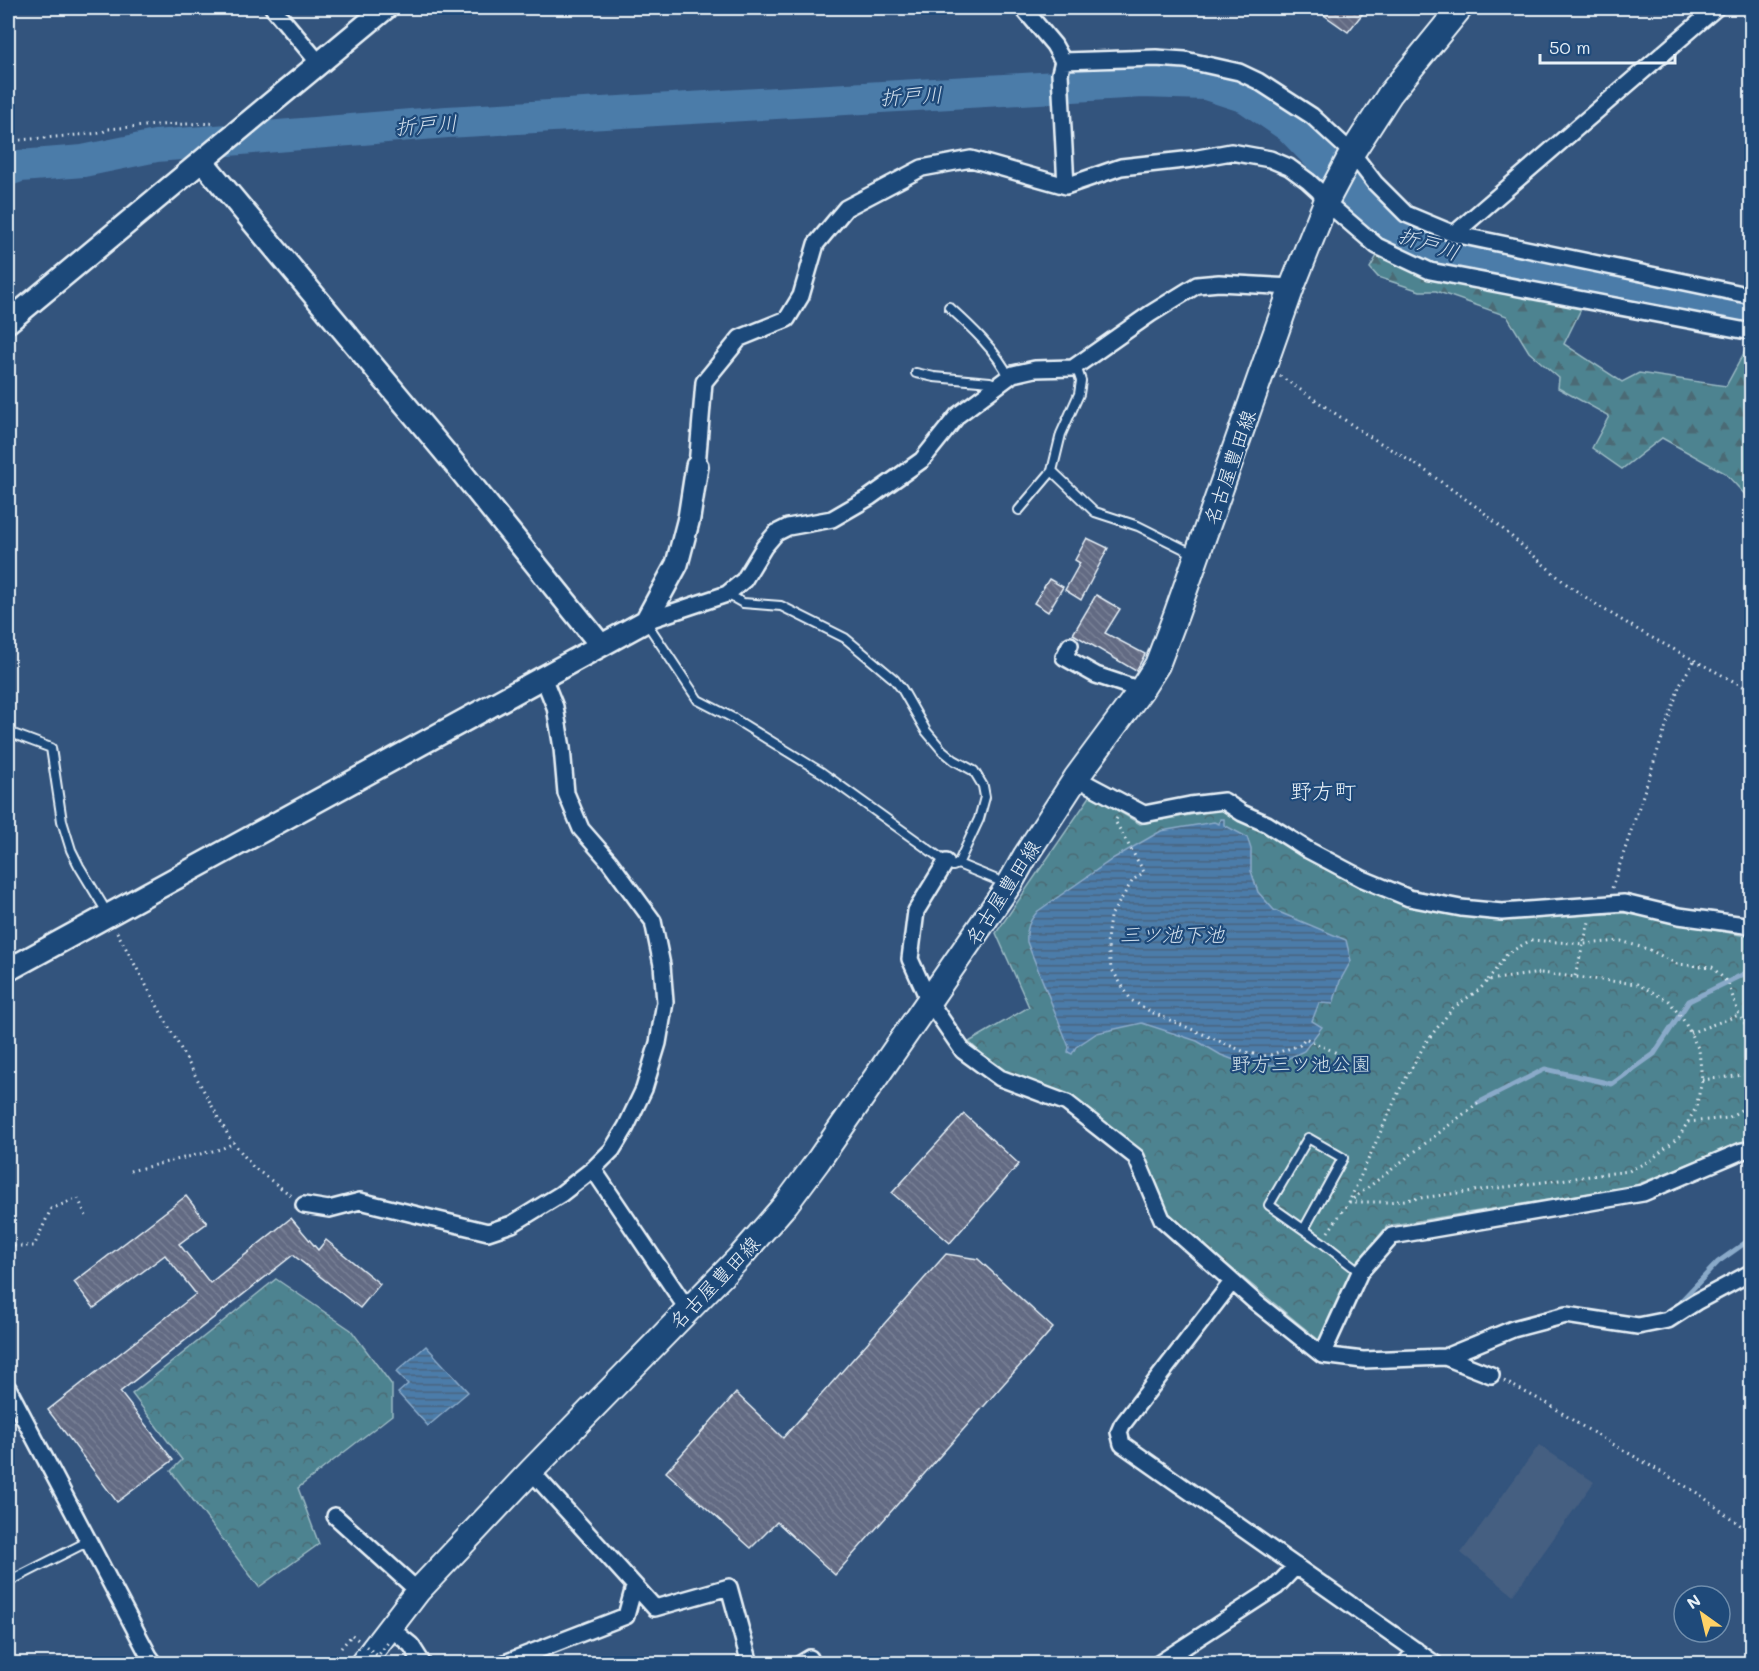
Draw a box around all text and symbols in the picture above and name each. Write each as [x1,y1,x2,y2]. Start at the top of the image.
scale bar [1540,27,1675,65]
text: 50 m [1549,35,1591,59]
water label: 折戸川 [879,80,943,110]
water label: 折戸川 [394,108,458,140]
water label: 折戸川 [1395,220,1463,266]
street label: 名古屋豊田線 [1197,406,1261,528]
district label: 野方町 [1290,776,1356,805]
street label: 名古屋豊田線 [958,835,1046,949]
water label: 三ツ池下池 [1120,920,1225,947]
park label: 野方三ツ池公園 [1231,1050,1371,1076]
street label: 名古屋豊田線 [663,1230,765,1334]
north arrow [1672,1584,1732,1644]
text: N [1682,1589,1704,1613]

